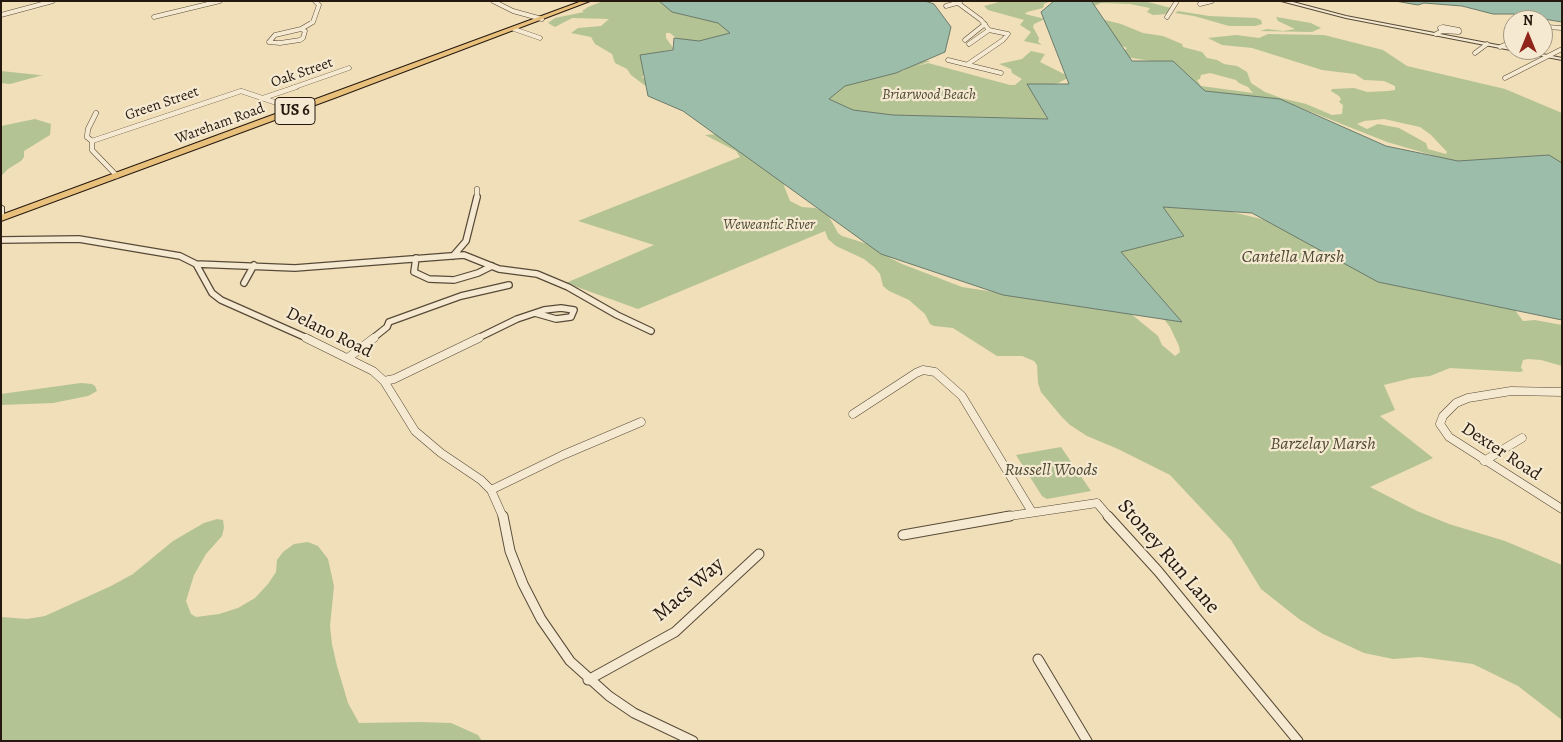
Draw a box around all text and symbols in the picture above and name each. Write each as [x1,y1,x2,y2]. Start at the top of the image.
north arrow [1503,10,1553,60]
text: N [1523,11,1533,30]
street label: Oak Street [268,54,336,92]
street label: Green Street [123,83,201,125]
park label: Briarwood Beach [882,86,976,104]
road number: US 6 [275,98,315,124]
street label: Wareham Road [173,100,267,148]
park label: Weweantic River [723,216,815,234]
park label: Cantella Marsh [1241,247,1345,269]
street label: Delano Road [282,303,376,363]
street label: Dexter Road [1457,418,1545,486]
park label: Barzelay Marsh [1270,434,1376,456]
park label: Russell Woods [1004,460,1098,482]
street label: Stoney Run Lane [1111,495,1225,619]
street label: Macs Way [648,552,730,628]

